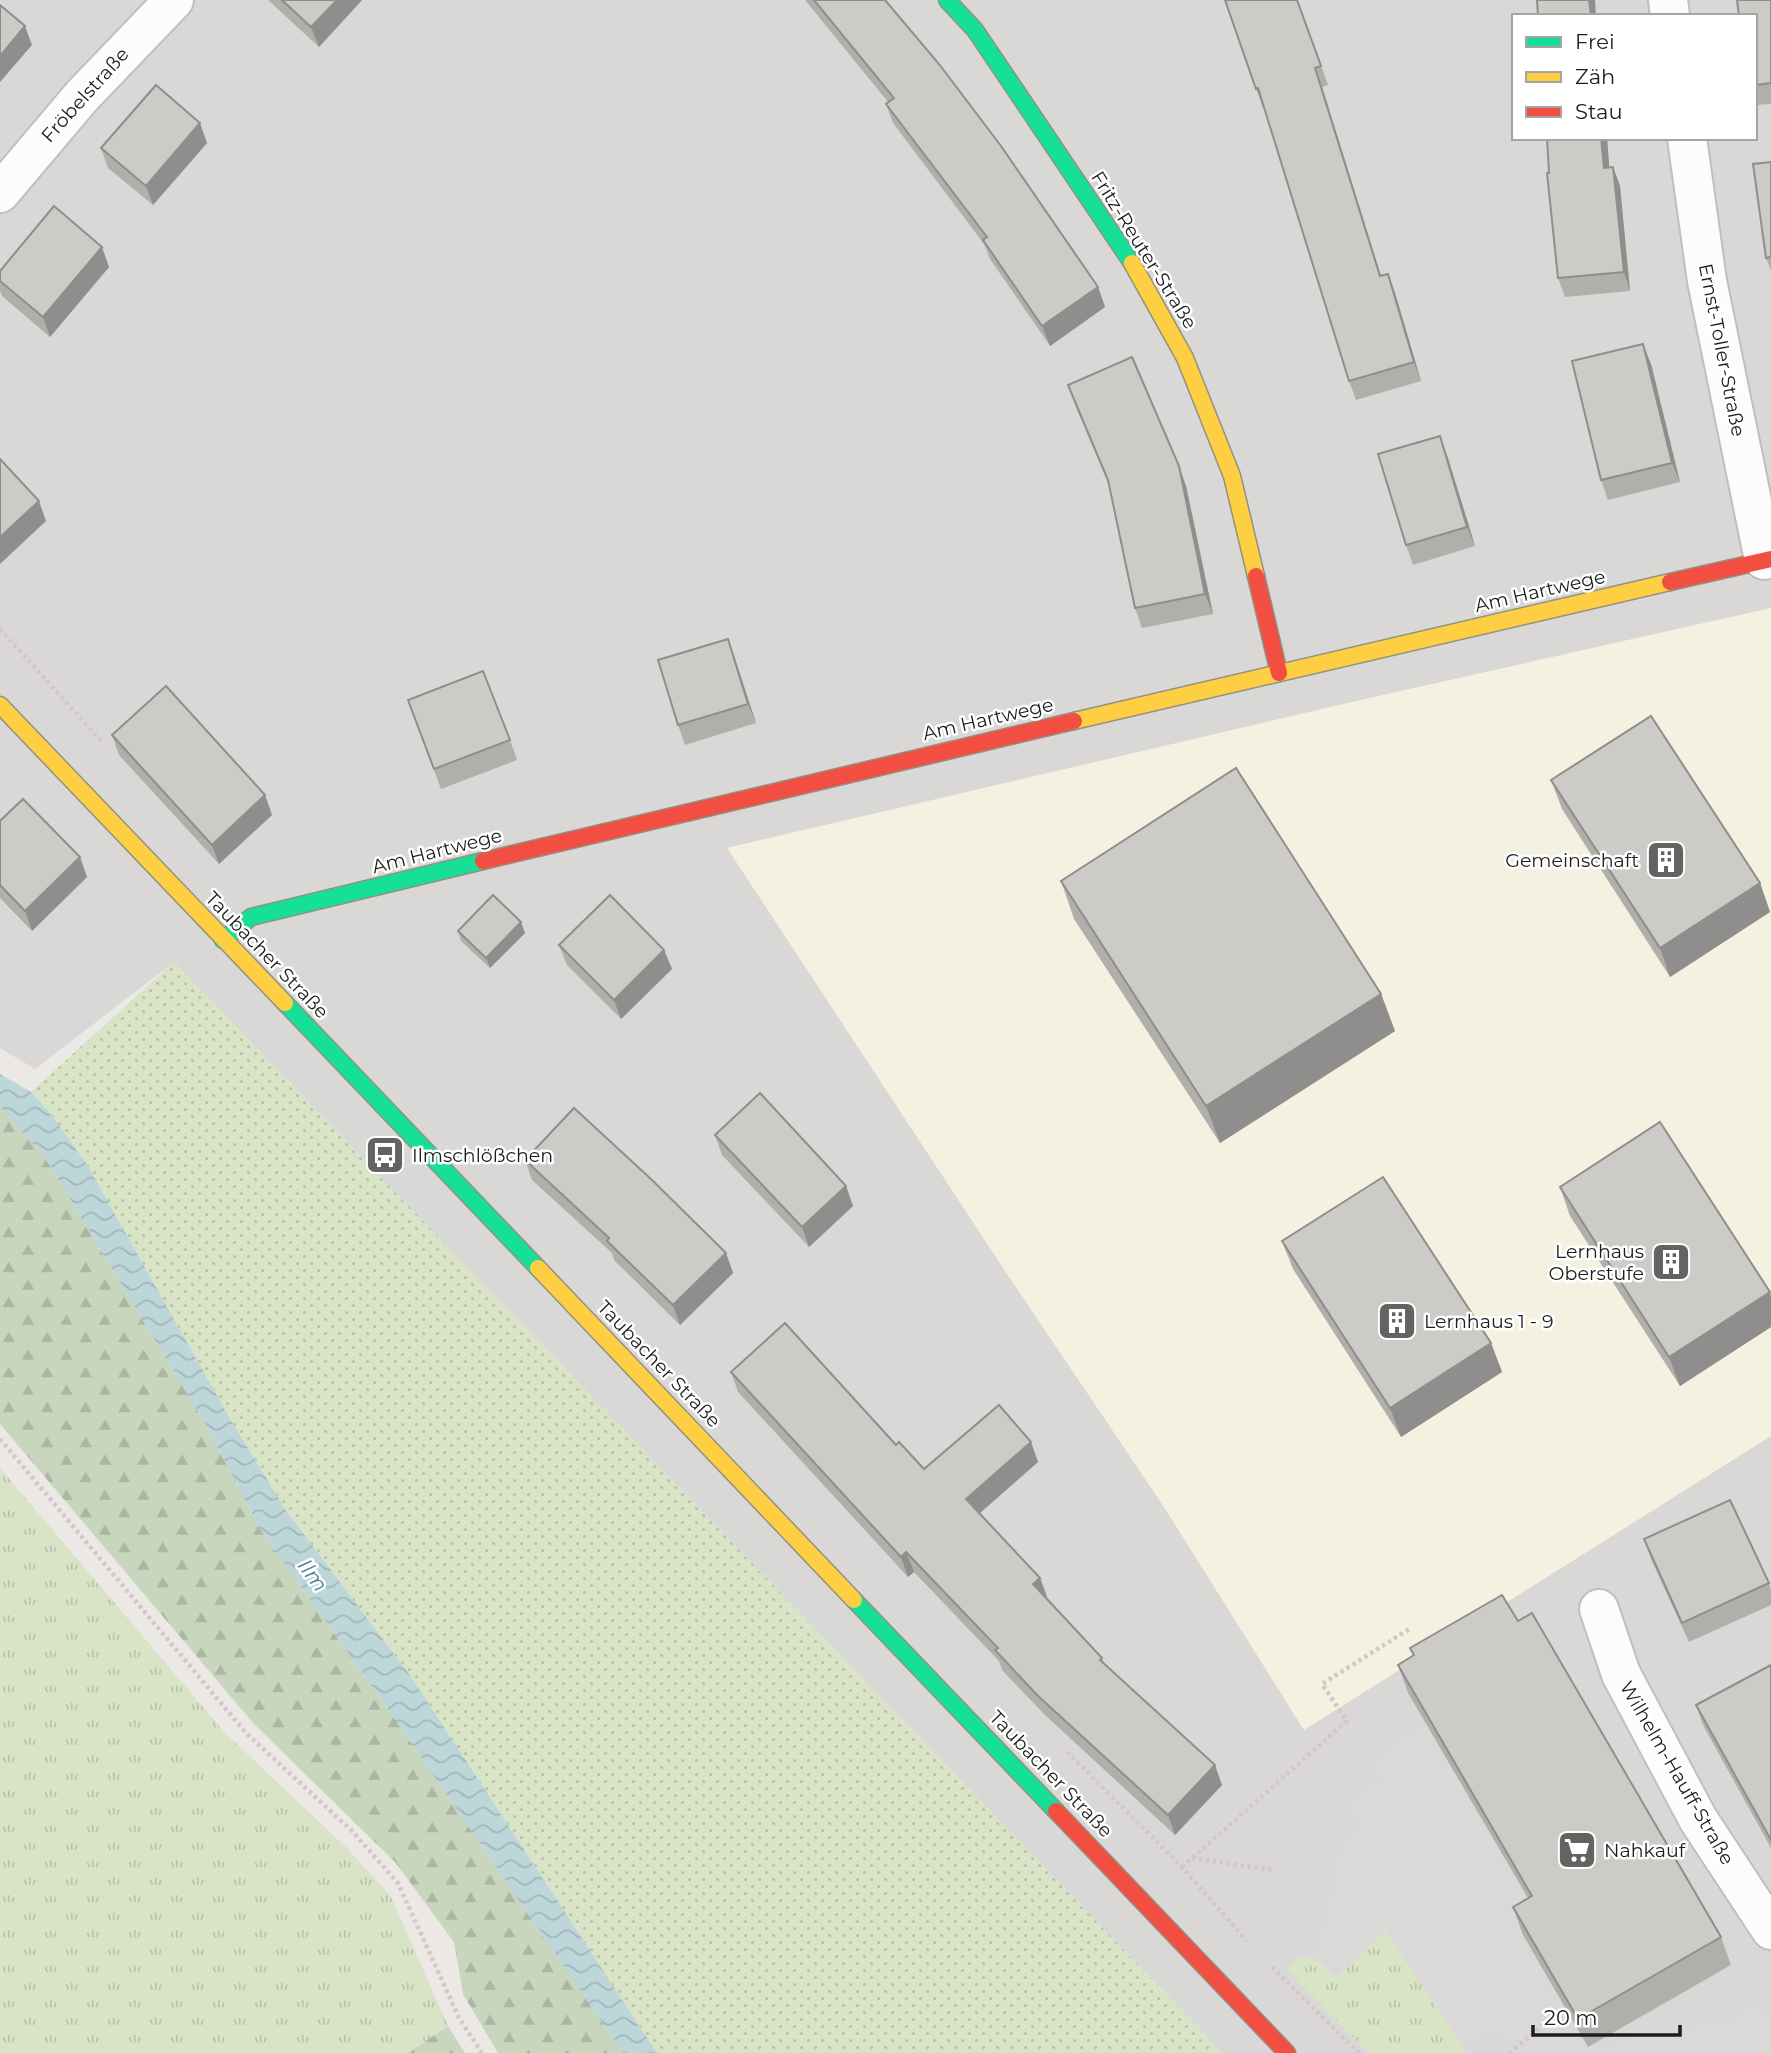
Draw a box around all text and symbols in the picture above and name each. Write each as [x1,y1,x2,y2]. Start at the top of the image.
legend [1512,14,1757,140]
text: Frei [1575,29,1615,54]
street label: Fröbelstraße [36,43,134,147]
text: Zäh [1575,64,1615,89]
text: Stau [1575,99,1623,124]
street label: Fritz-Reuter-Straße [1086,167,1202,333]
street label: Ernst-Toller-Straße [1694,261,1750,439]
street label: Am Hartwege [1473,565,1607,617]
street label: Am Hartwege [921,693,1055,745]
street label: Am Hartwege [370,824,504,878]
building icon: Gemeinschaft [1645,839,1687,881]
place label: Gemeinschaft [1505,849,1639,872]
street label: Taubacher Straße [201,887,333,1023]
bus stop icon: Ilmschlößchen [364,1134,406,1176]
place label: Ilmschlößchen [412,1144,553,1167]
place label: Lernhaus Oberstufe [1549,1240,1644,1285]
building icon: Lernhaus Oberstufe [1650,1241,1692,1283]
street label: Taubacher Straße [593,1296,725,1432]
building icon: Lernhaus 1 - 9 [1376,1300,1418,1342]
place label: Lernhaus 1 - 9 [1424,1310,1554,1333]
water label: Ilm [293,1554,333,1596]
street label: Wilhelm-Hauff-Straße [1615,1677,1739,1869]
street label: Taubacher Straße [985,1706,1117,1842]
supermarket icon: Nahkauf [1556,1829,1598,1871]
place label: Nahkauf [1604,1839,1687,1862]
scale bar [1533,1994,1680,2038]
text: 20 m [1544,2005,1598,2030]

